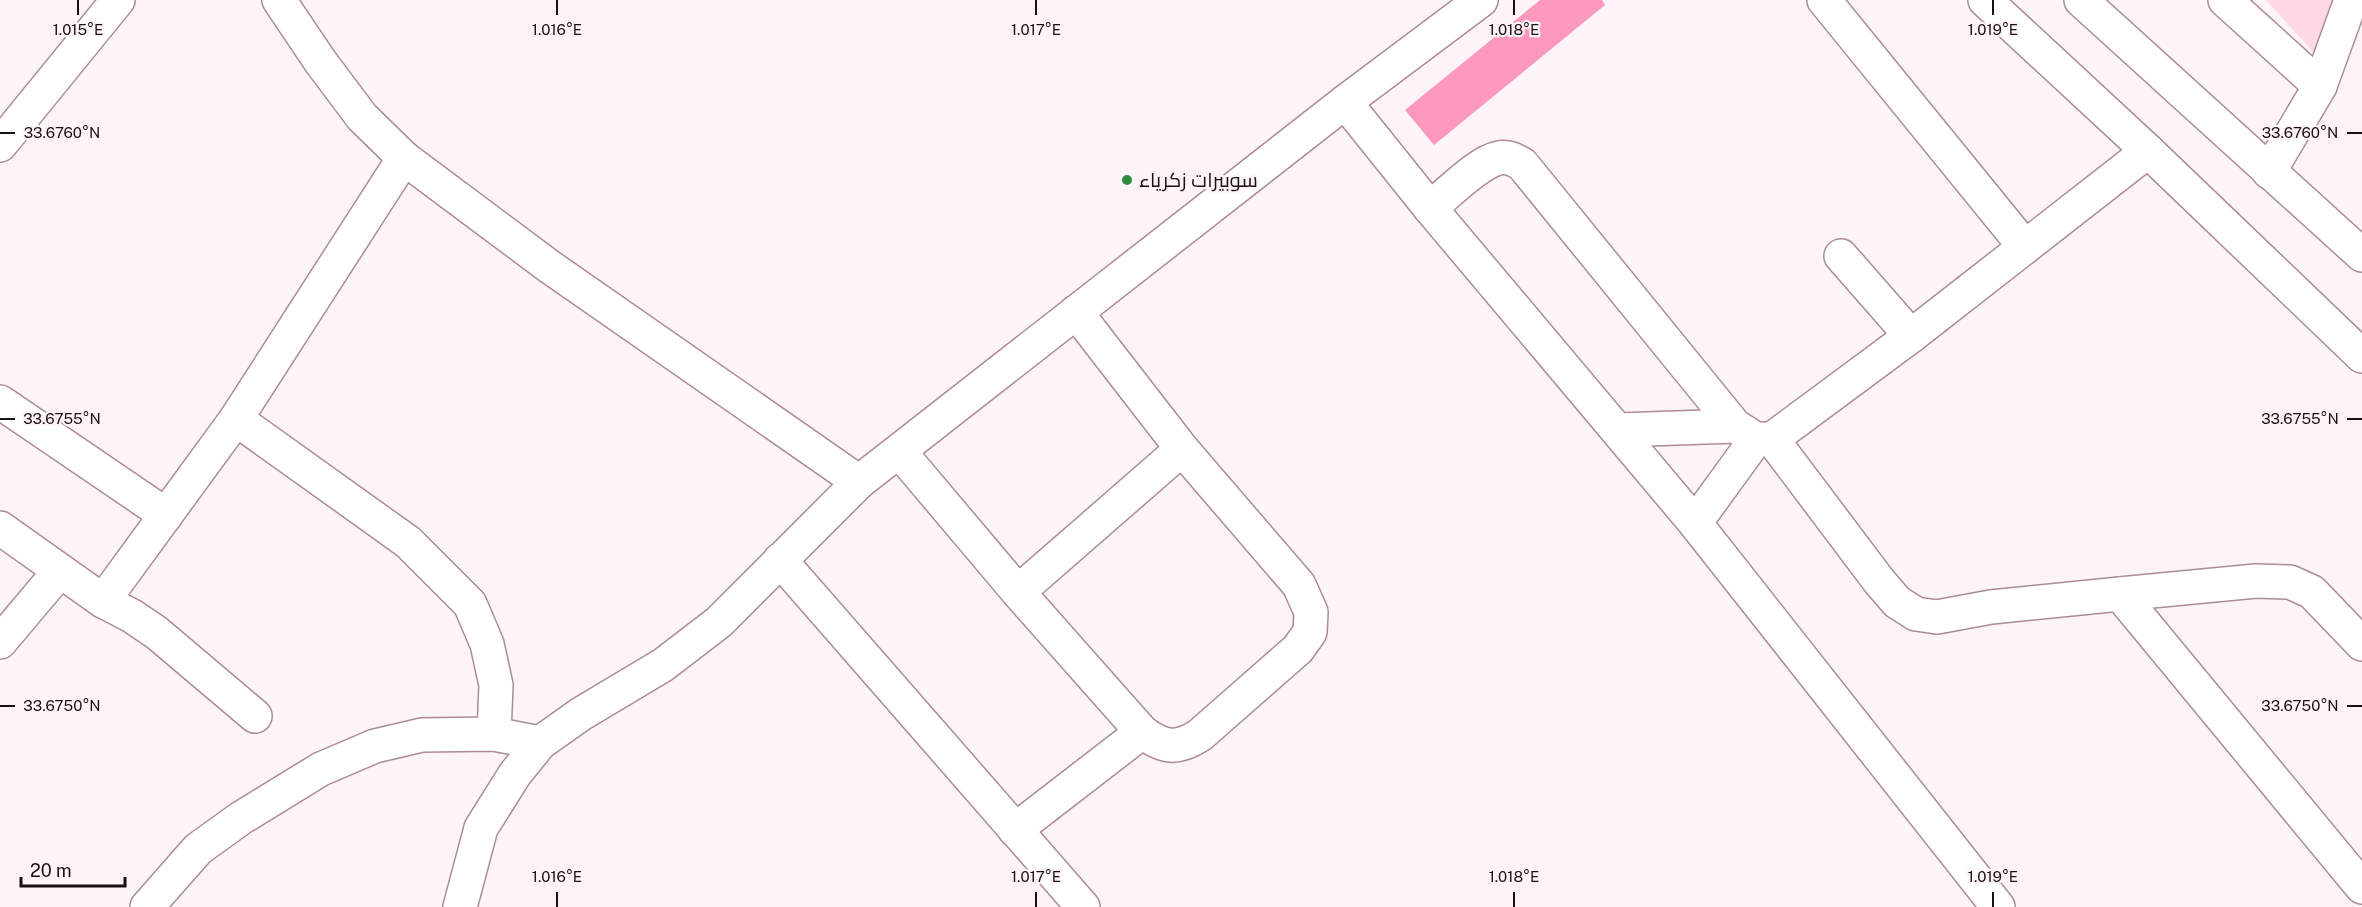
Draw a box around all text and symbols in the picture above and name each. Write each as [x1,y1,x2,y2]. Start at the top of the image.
text: 1.015°E [53,21,103,38]
text: 1.016°E [532,21,582,38]
text: 1.017°E [1011,21,1061,38]
text: 1.018°E [1489,21,1539,38]
text: 1.019°E [1968,21,2018,38]
text: 33.6760°N [24,124,100,141]
text: 33.6760°N [2262,124,2338,141]
place label: سوبيرات زكرياء [1139,168,1258,192]
marker: سوبيرات زكرياء [1120,173,1134,187]
text: 33.6755°N [23,410,101,427]
text: 33.6755°N [2261,410,2339,427]
text: 33.6750°N [23,697,101,714]
text: 33.6750°N [2261,697,2339,714]
scale bar [21,850,124,888]
text: 20 m [30,860,72,881]
text: 1.016°E [532,868,582,885]
text: 1.017°E [1011,868,1061,885]
text: 1.018°E [1489,868,1539,885]
text: 1.019°E [1968,868,2018,885]

